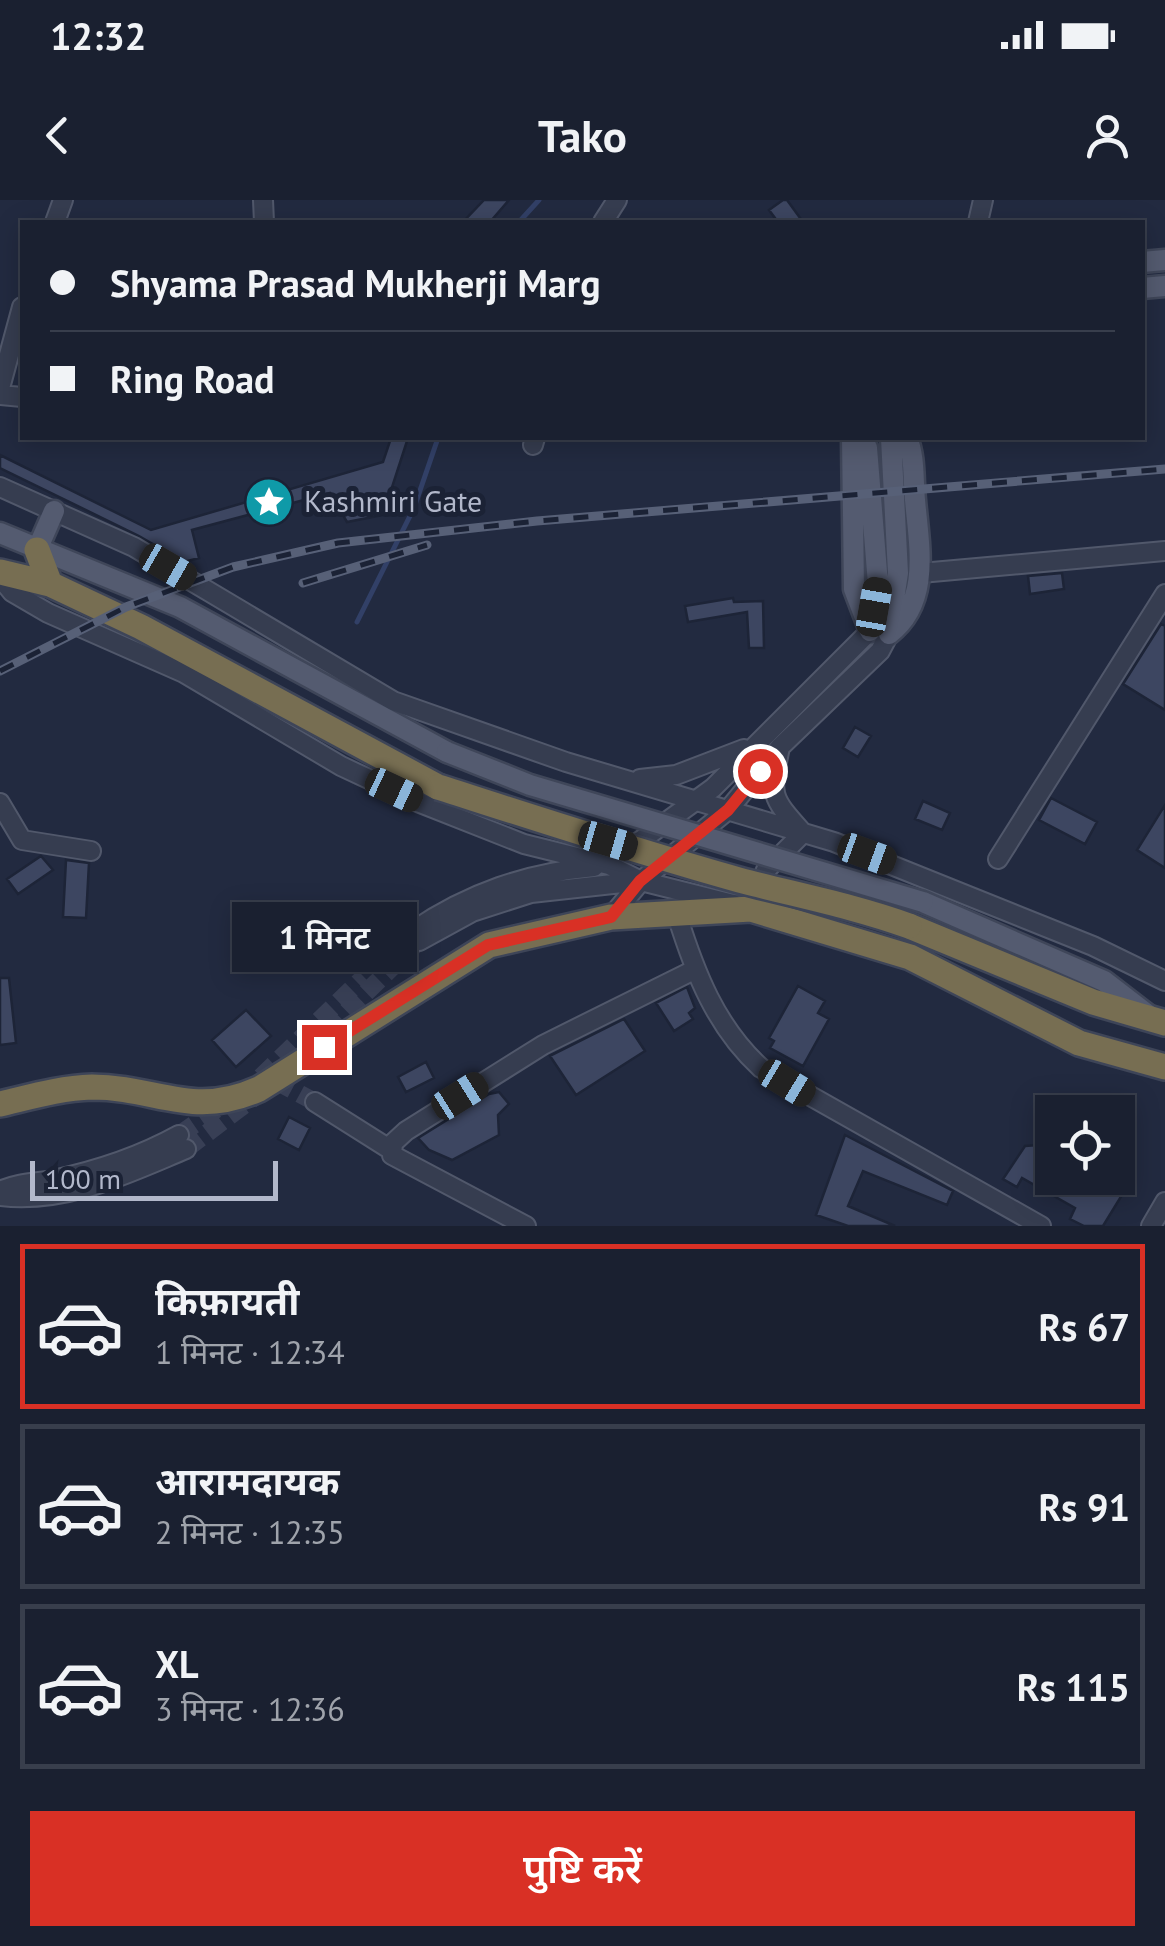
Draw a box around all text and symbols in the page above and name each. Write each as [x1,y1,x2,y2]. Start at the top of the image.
text: 12:32 [50,11,146,60]
text: Tako [538,106,627,164]
icon: back [30,108,85,163]
icon: person [1080,108,1135,163]
text: Shyama Prasad Mukherji Marg [110,258,601,307]
text: Ring Road [110,354,275,403]
place icon: Kashmiri Gate [243,476,295,528]
place label: Kashmiri Gate [304,481,482,520]
car [135,539,201,595]
car [854,575,894,639]
route start [738,749,783,794]
car [360,764,428,816]
car [575,818,641,864]
car [834,830,900,878]
callout: 1 मिनट [232,902,416,972]
text: 1 मिनट [279,916,370,958]
route end [302,1025,347,1070]
car [754,1055,820,1111]
car [427,1067,493,1125]
map controls [1035,1095,1135,1195]
button: locate [1035,1095,1135,1195]
scale bar [30,1156,278,1200]
text: 100 m [45,1160,121,1197]
text: किफ़ायती [155,1276,299,1325]
icon: car [35,1282,125,1372]
text: Rs 67 [1038,1302,1130,1351]
text: 1 मिनट · 12:34 [155,1331,345,1373]
text: आरामदायक [155,1456,339,1505]
icon: car [35,1462,125,1552]
text: Rs 91 [1038,1482,1130,1531]
text: 2 मिनट · 12:35 [155,1511,345,1553]
text: XL [155,1639,199,1688]
icon: car [35,1642,125,1732]
text: Rs 115 [1017,1662,1130,1711]
text: 3 मिनट · 12:36 [155,1688,345,1730]
button: पुष्टि करें [30,1811,1135,1926]

